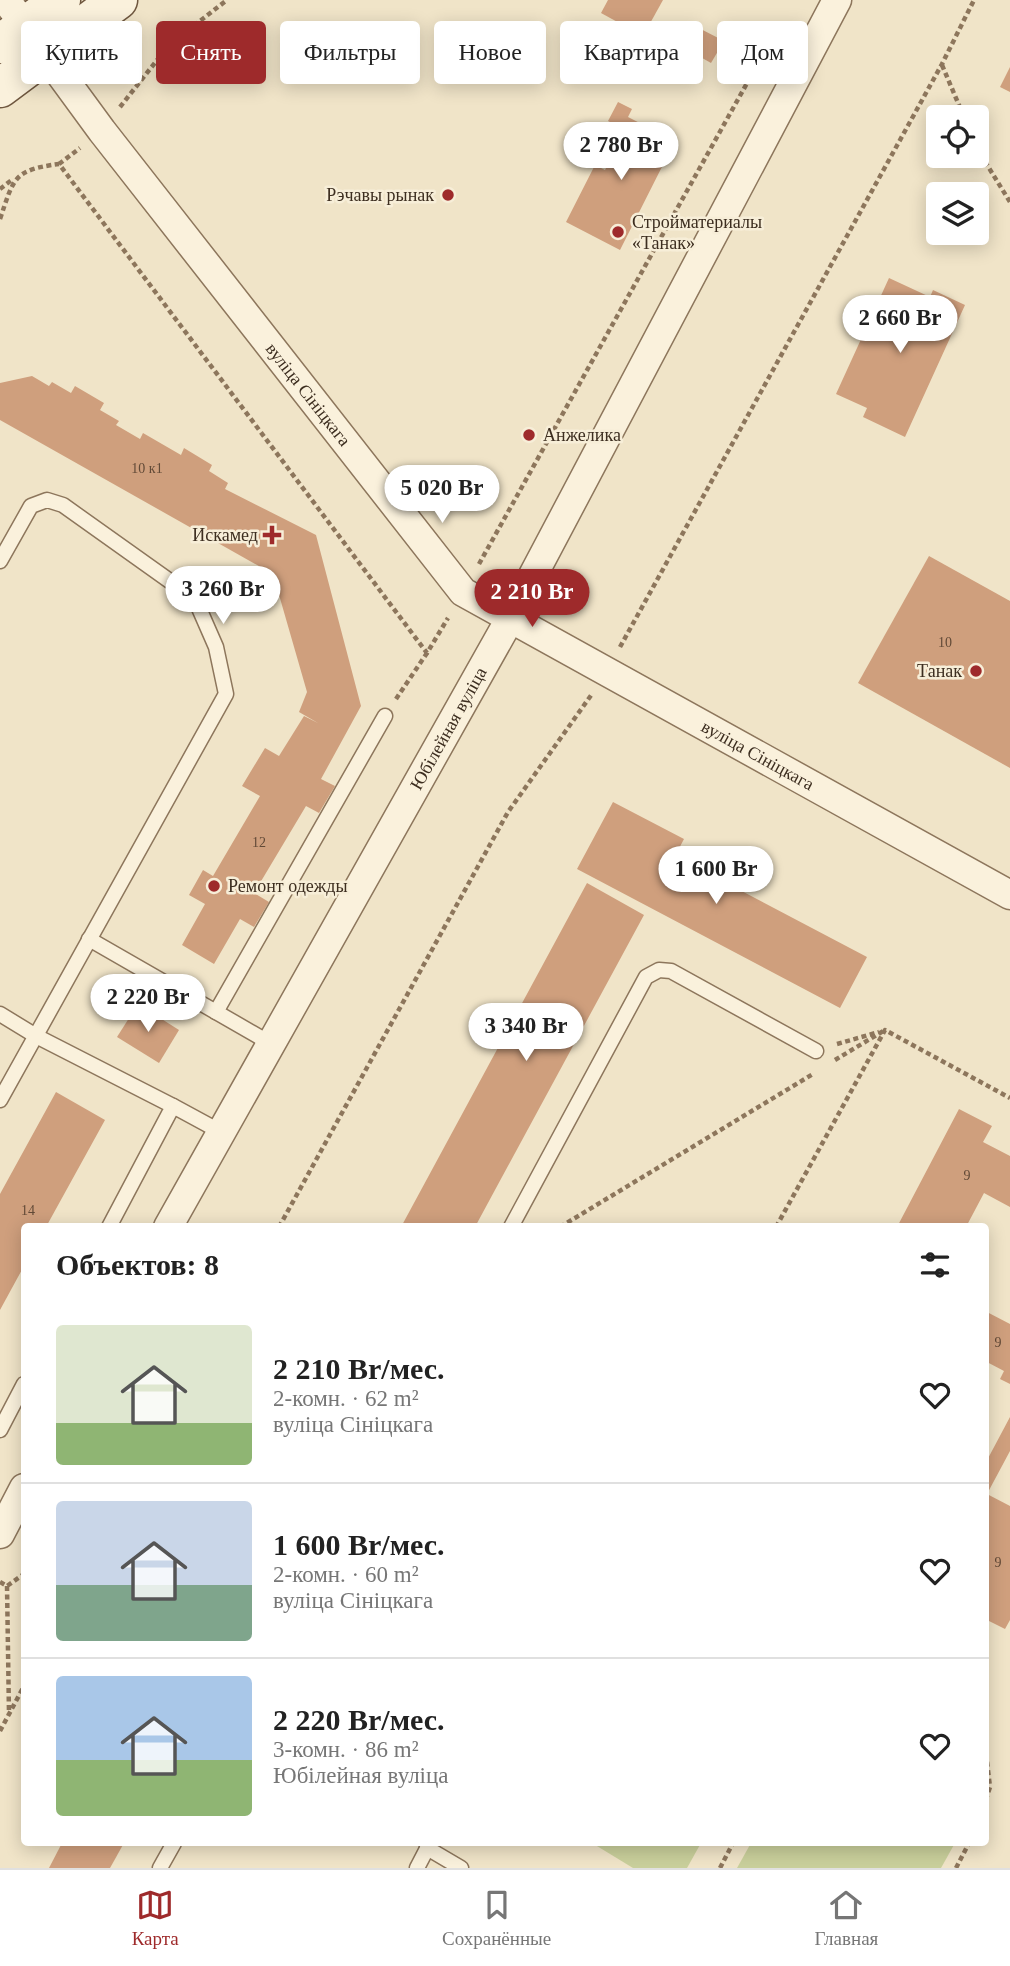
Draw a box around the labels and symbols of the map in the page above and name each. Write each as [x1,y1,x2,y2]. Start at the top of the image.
pin: 2 780 Br [549,122,693,182]
place label: Рэчавы рынак [326,185,434,205]
marker: Рэчавы рынак [440,187,456,203]
place label: Стройматериалы «Танак» [632,212,762,253]
marker: Стройматериалы «Танак» [610,224,626,240]
pin: 2 660 Br [828,296,972,355]
street label: вуліца Сініцкага [262,339,355,450]
place label: Анжелика [543,425,621,445]
marker: Анжелика [521,427,537,443]
house number: 10 к1 [131,461,163,476]
pin: 5 020 Br [370,466,514,525]
place label: Искамед [192,525,258,545]
marker: Искамед [264,527,280,543]
pin: 3 260 Br [151,566,295,626]
pin: 2 210 Br [460,570,604,629]
house number: 10 [938,635,952,650]
place label: Танак [917,661,962,681]
marker: Танак [968,663,984,679]
street label: Юбілейная вуліца [406,664,491,793]
street label: вуліца Сініцкага [698,716,818,794]
house number: 12 [252,835,266,850]
pin: 1 600 Br [644,846,788,906]
place label: Ремонт одежды [228,876,347,896]
marker: Ремонт одежды [206,878,222,894]
pin: 2 220 Br [76,974,220,1034]
pin: 3 340 Br [454,1004,598,1063]
house number: 9 [964,1168,971,1183]
house number: 14 [21,1203,35,1218]
house number: 9 [995,1335,1002,1350]
house number: 9 [995,1555,1002,1570]

